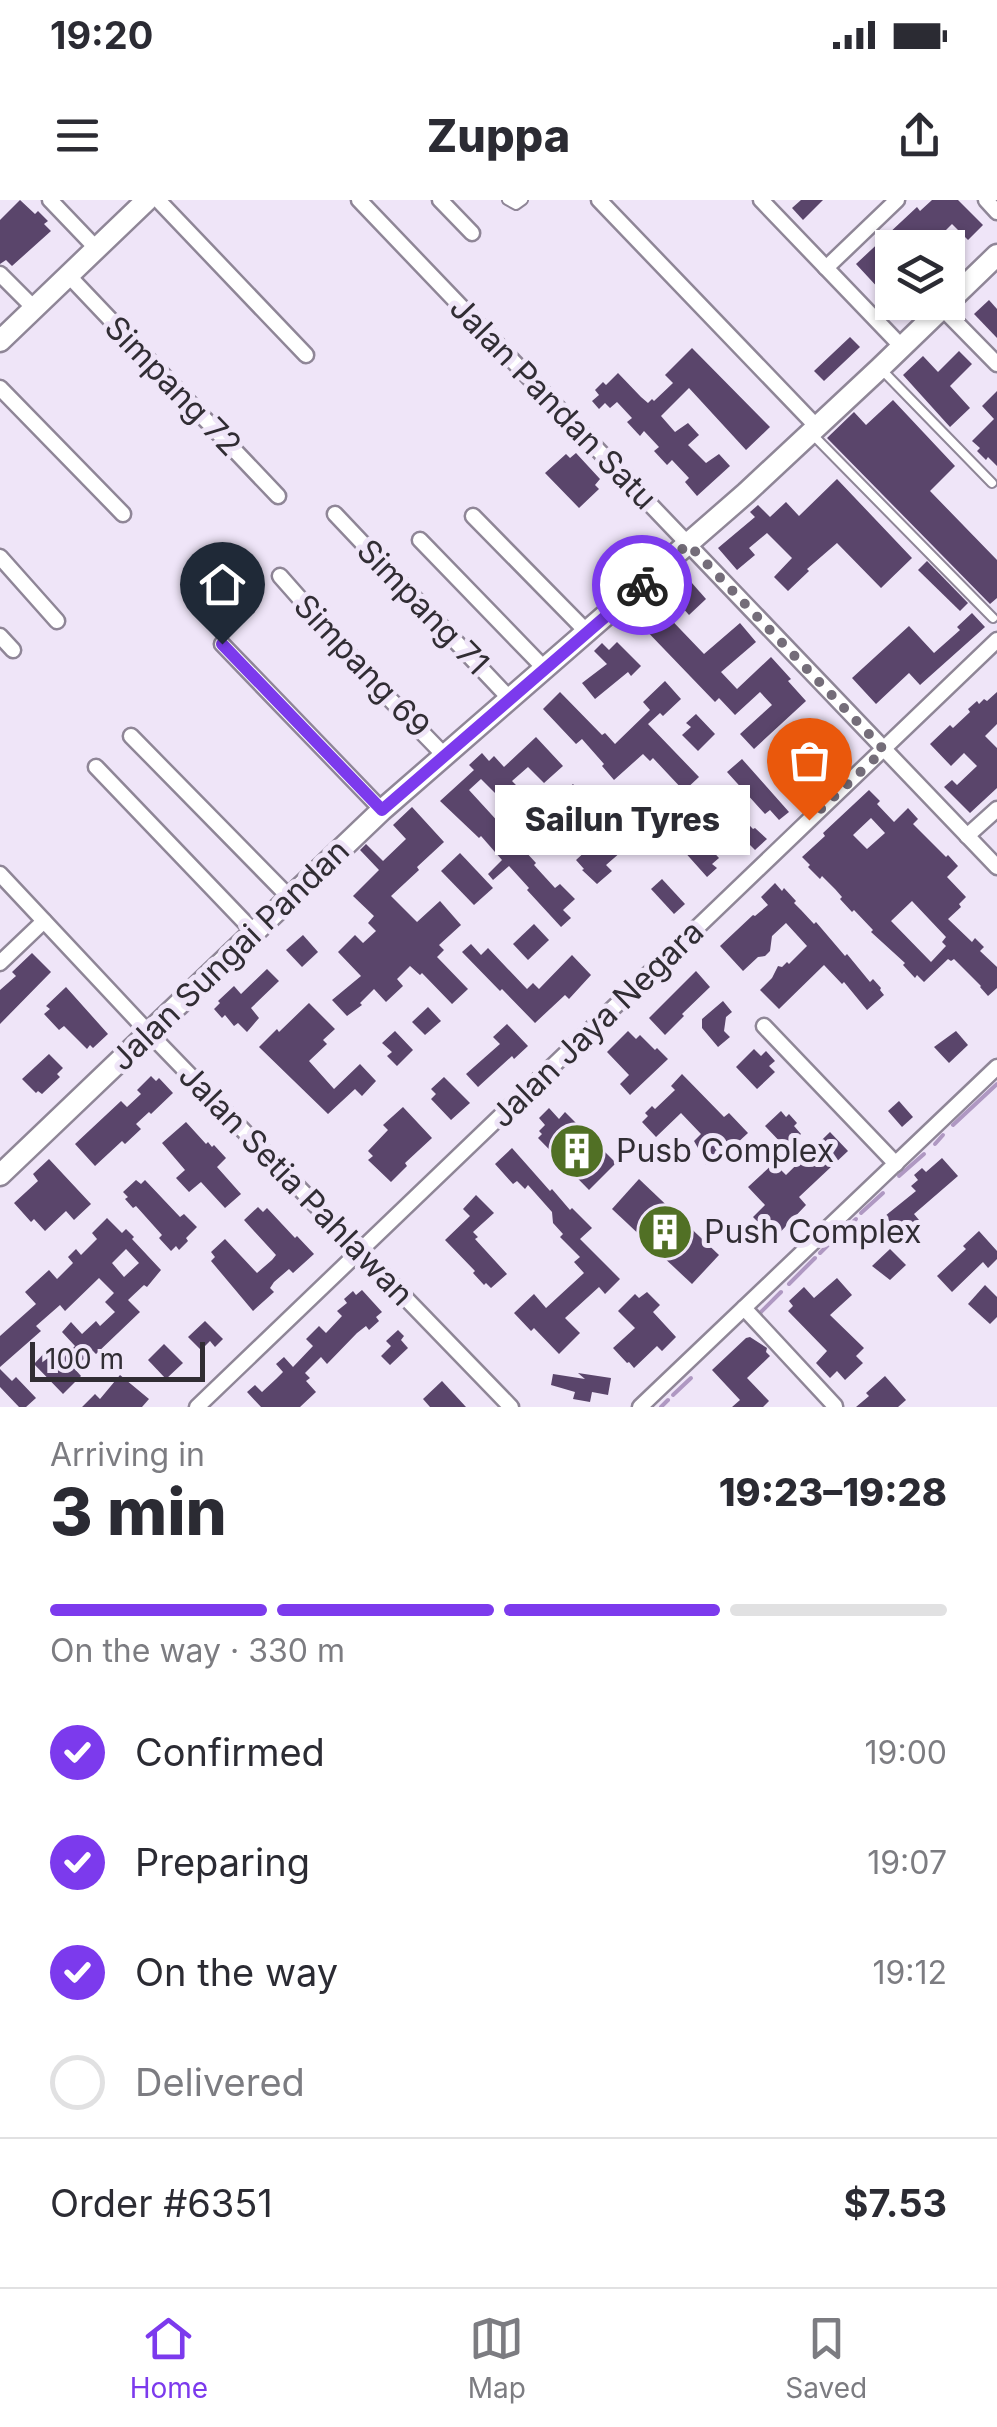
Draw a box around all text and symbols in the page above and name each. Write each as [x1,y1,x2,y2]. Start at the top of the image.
text: 19:20 [50,12,153,58]
icon: menu [50,108,105,163]
text: Zuppa [427,108,570,163]
icon: share [892,108,947,163]
map controls [875,230,965,320]
button: layers [875,230,965,320]
street label: Jalan Pandan Satu [442,288,665,517]
street label: Simpang 72 [97,308,250,464]
street label: Simpang 71 [349,531,497,682]
courier [592,535,692,635]
pin [180,542,265,645]
icon: home [195,557,250,612]
icon: bike [615,558,670,613]
street label: Simpang 69 [286,586,438,745]
pin [767,718,852,821]
icon: bag [782,733,837,788]
callout: Sailun Tyres [494,785,749,855]
text: Sailun Tyres [525,800,720,839]
street label: Jalan Sungai Pandan [102,831,357,1079]
street label: Jalan Jaya Negara [482,912,711,1135]
street label: Jalan Setia Pahlawan [171,1056,422,1313]
building icon: Pusb Complex [547,1121,607,1181]
place label: Pusb Complex [616,1131,834,1170]
building icon: Push Complex [635,1202,695,1262]
place label: Push Complex [704,1212,922,1251]
scale bar [30,1337,205,1382]
text: 100 m [45,1342,124,1376]
text: Arriving in [50,1435,205,1474]
text: 19:23–19:28 [719,1469,947,1515]
text: 3 min [50,1472,227,1551]
text: On the way · 330 m [50,1631,345,1670]
icon: check [50,1725,105,1780]
text: Confirmed [135,1729,325,1775]
text: 19:00 [865,1733,947,1772]
icon: check [50,1835,105,1890]
text: Preparing [135,1839,310,1885]
text: 19:07 [867,1843,947,1882]
icon: check [50,1945,105,2000]
text: On the way [135,1949,338,1995]
text: 19:12 [872,1953,947,1992]
text: Delivered [135,2059,305,2105]
text: Order #6351 [50,2180,273,2226]
text: $7.53 [844,2180,947,2226]
tab: Home [130,2311,208,2405]
tab: Map [468,2311,526,2405]
tab: Saved [785,2311,867,2405]

